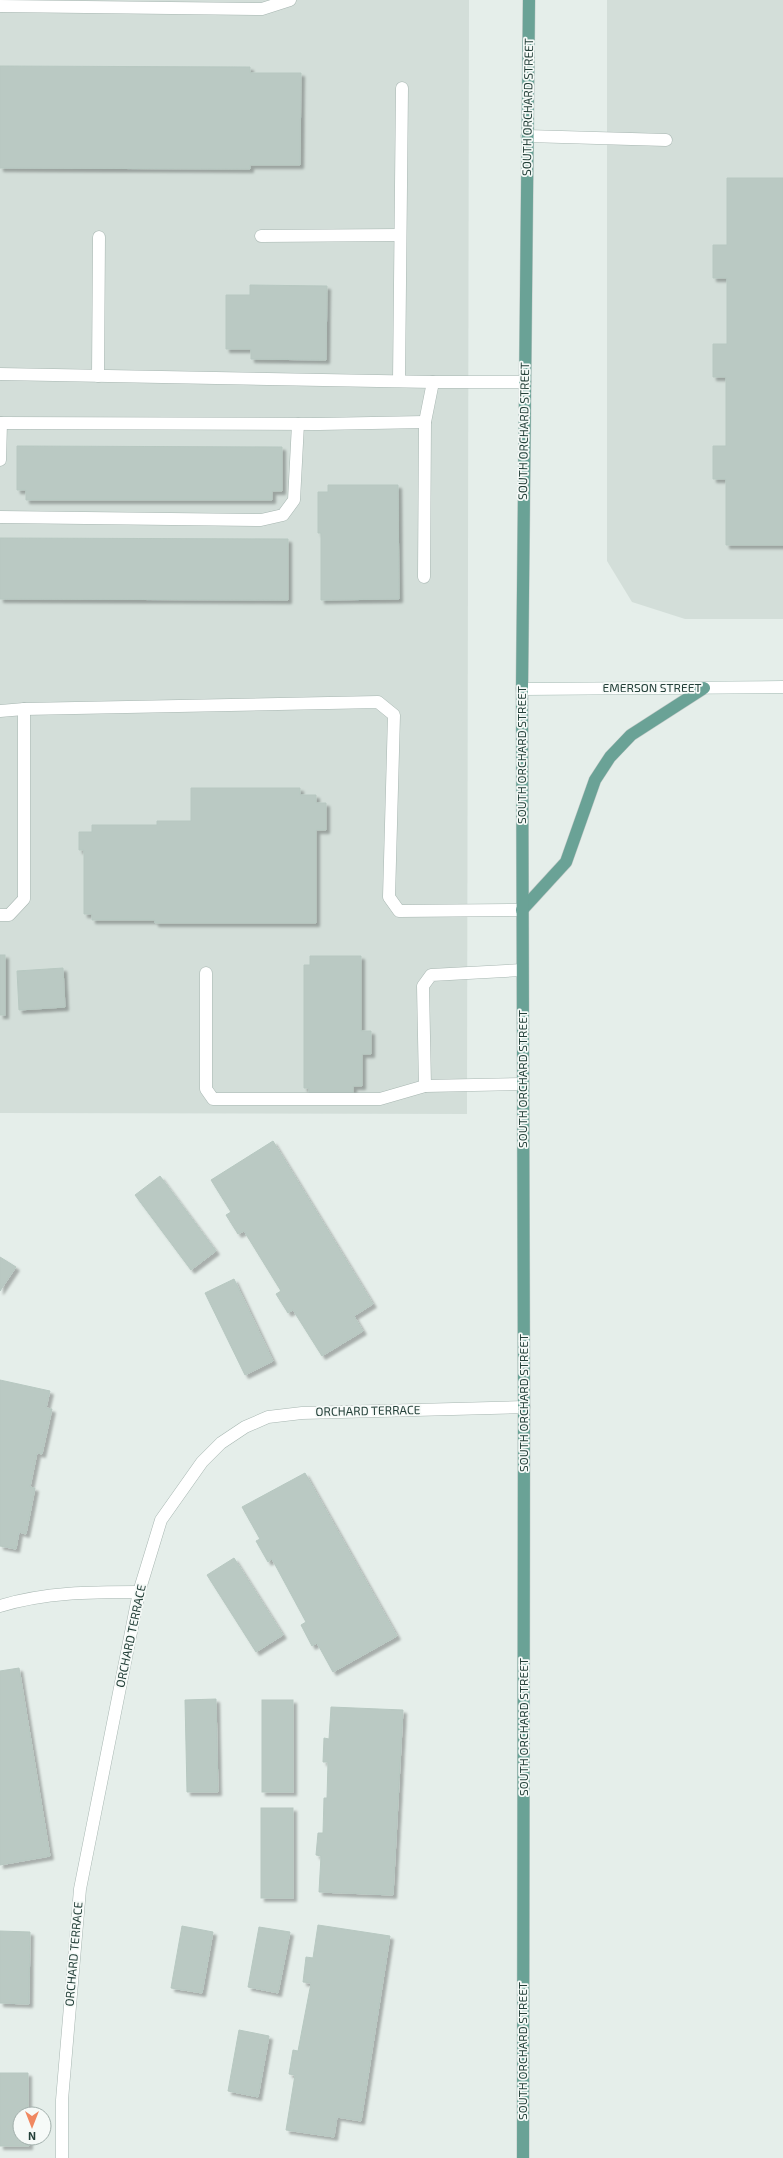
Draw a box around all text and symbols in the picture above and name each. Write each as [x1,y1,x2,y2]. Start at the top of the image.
street label: SOUTH ORCHARD STREET [519,38,535,176]
street label: SOUTH ORCHARD STREET [515,362,531,500]
street label: EMERSON STREET [603,680,701,694]
street label: SOUTH ORCHARD STREET [514,686,528,824]
street label: SOUTH ORCHARD STREET [515,1010,529,1148]
street label: SOUTH ORCHARD STREET [516,1334,530,1472]
street label: ORCHARD TERRACE [315,1402,421,1418]
street label: ORCHARD TERRACE [112,1583,148,1689]
street label: SOUTH ORCHARD STREET [516,1658,530,1796]
street label: ORCHARD TERRACE [61,1901,85,2007]
street label: SOUTH ORCHARD STREET [515,1982,529,2120]
north arrow [12,2106,52,2146]
text: N [28,2130,36,2143]

